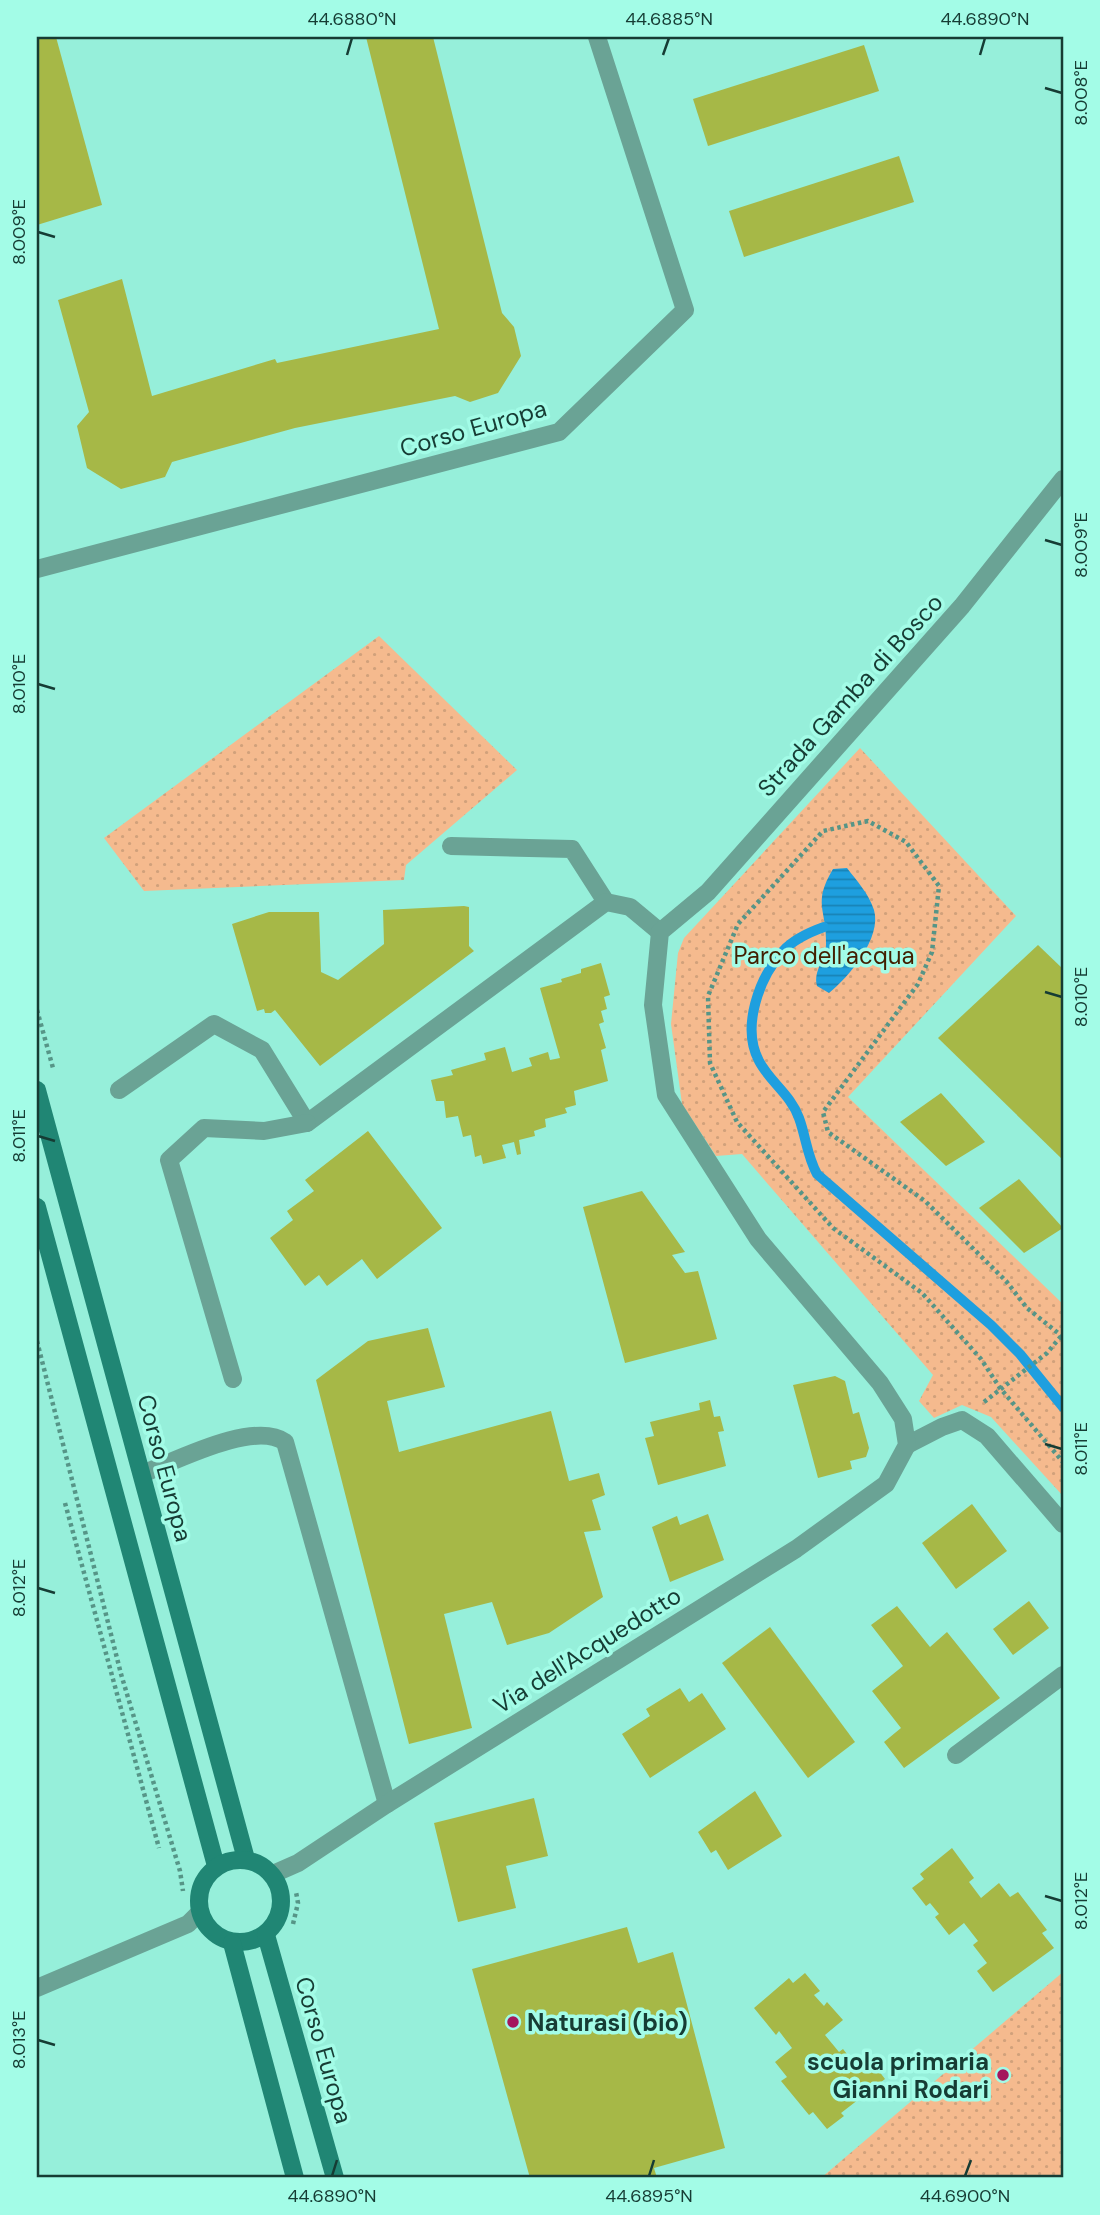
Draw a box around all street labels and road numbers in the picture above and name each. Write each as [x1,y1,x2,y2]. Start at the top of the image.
street label: Corso Europa [396,392,550,464]
street label: Strada Gamba di Bosco [751,587,949,803]
street label: Corso Europa [130,1391,200,1545]
street label: Via dell'Acquedotto [487,1580,687,1720]
street label: Corso Europa [288,1973,360,2127]

